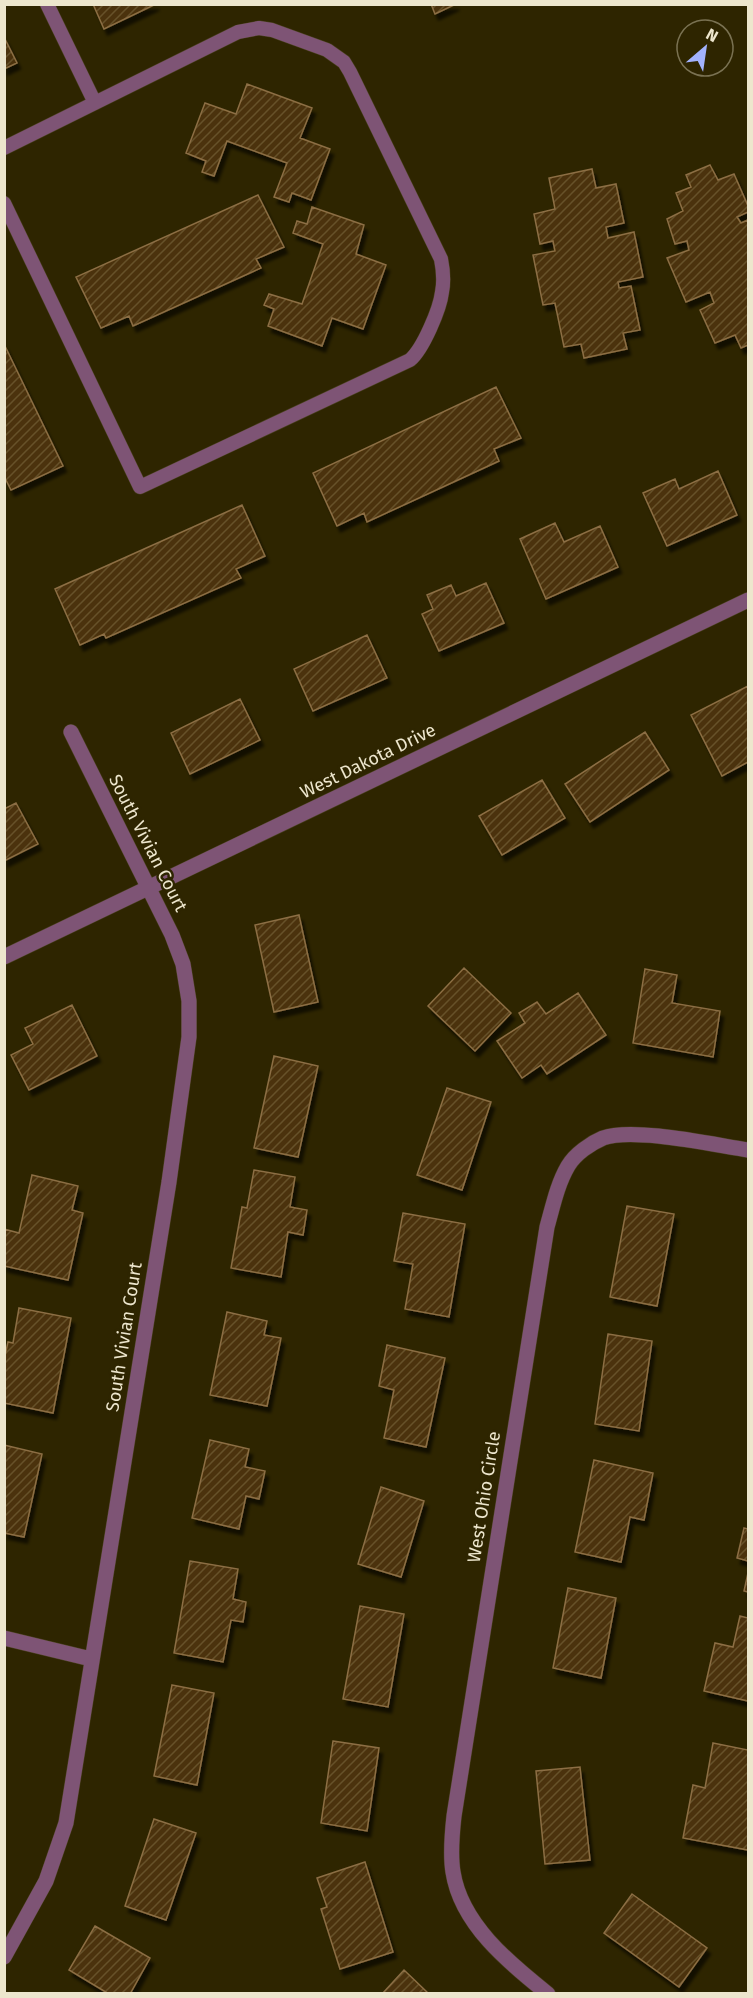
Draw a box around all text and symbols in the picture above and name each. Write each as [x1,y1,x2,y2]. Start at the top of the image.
north arrow [675,18,735,78]
text: N [703,24,721,46]
street label: West Dakota Drive [297,719,439,803]
street label: South Vivian Court [104,771,192,916]
street label: South Vivian Court [101,1260,147,1413]
street label: West Ohio Circle [463,1430,505,1564]

